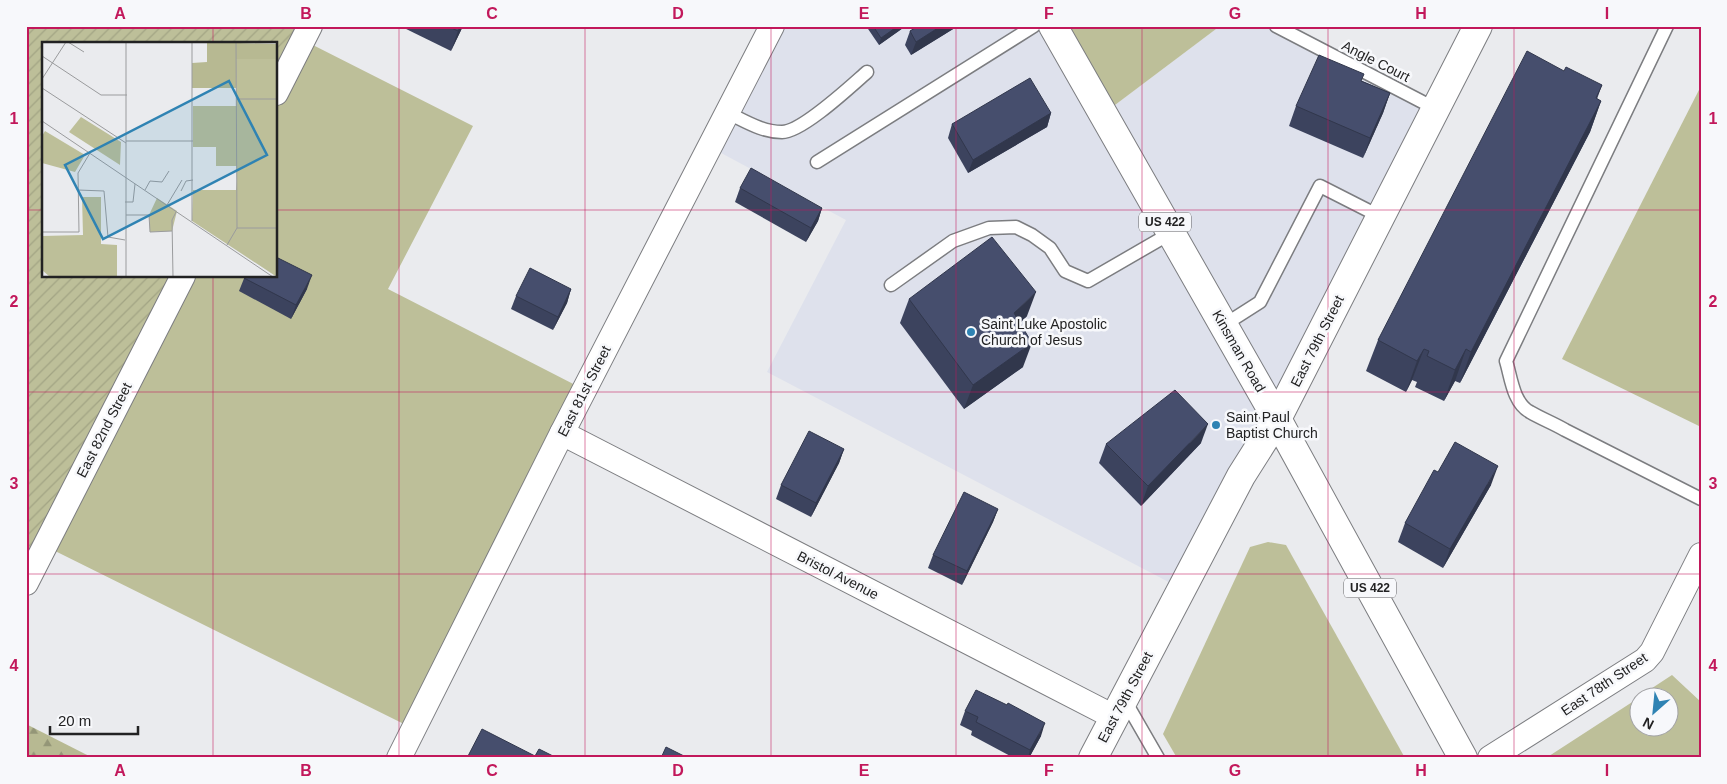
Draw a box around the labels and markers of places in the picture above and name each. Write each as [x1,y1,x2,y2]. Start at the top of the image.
place label: Saint Luke Apostolic Church of Jesus [981,316,1107,348]
marker: Saint Luke Apostolic Church of Jesus [965,326,977,338]
place label: Saint Paul Baptist Church [1226,409,1318,441]
marker: Saint Paul Baptist Church [1210,419,1222,431]

